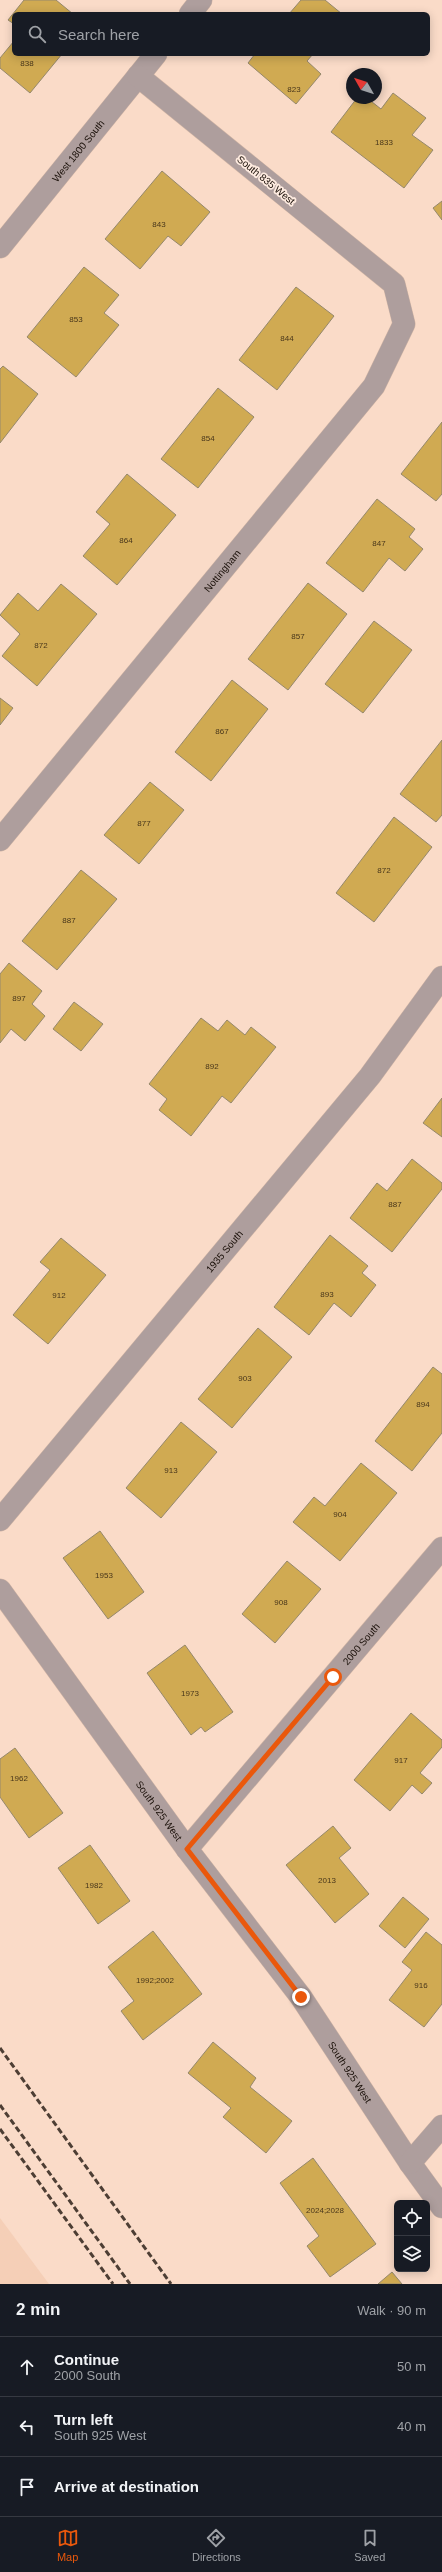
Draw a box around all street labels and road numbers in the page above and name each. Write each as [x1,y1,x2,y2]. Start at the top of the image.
street label: West 1800 South [50,117,106,184]
street label: South 835 West [235,153,297,207]
street label: Nottingham [201,547,242,594]
street label: 1935 South [203,1228,245,1274]
street label: 2000 South [340,1621,382,1667]
street label: South 925 West [134,1779,185,1843]
street label: South 925 West [326,2039,374,2105]

